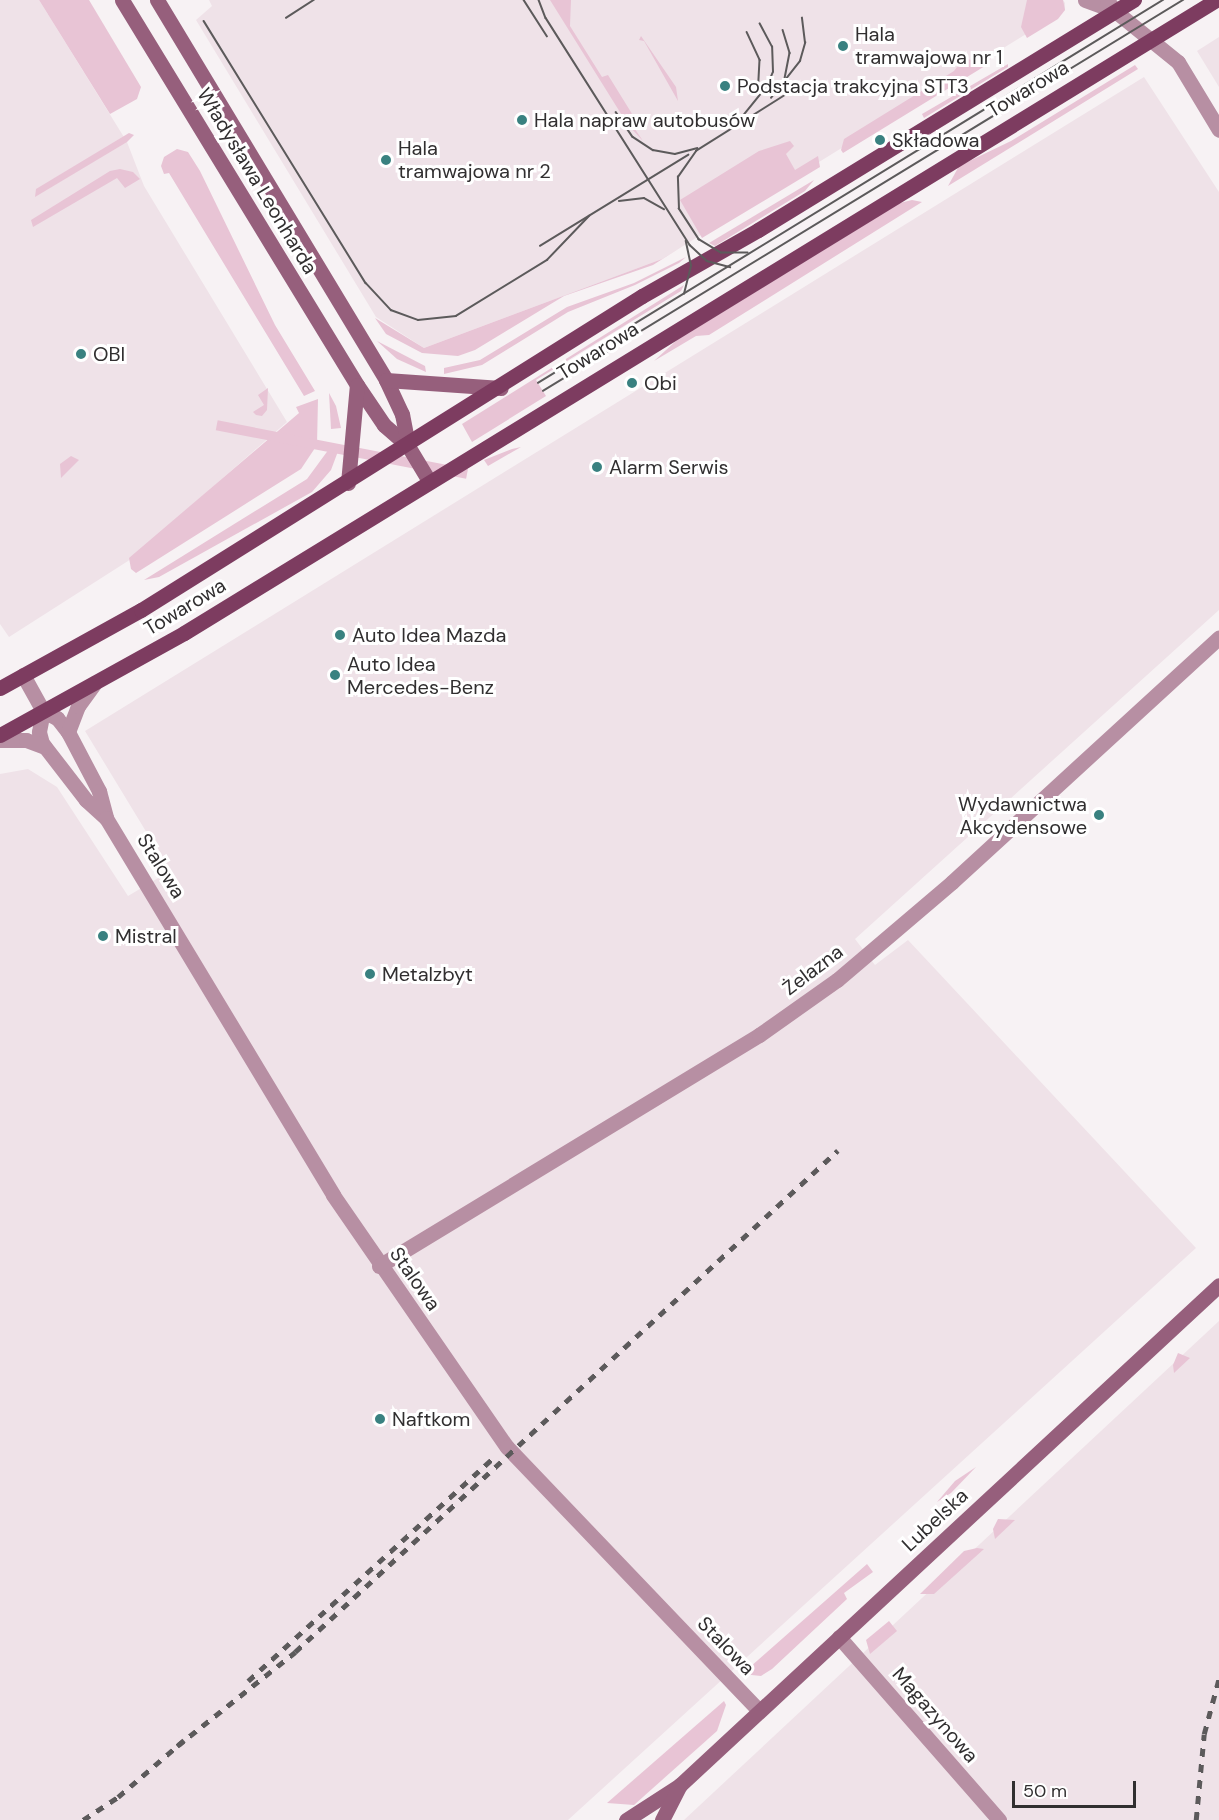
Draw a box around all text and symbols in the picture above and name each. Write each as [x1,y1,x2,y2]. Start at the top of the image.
place label: Hala tramwajowa nr 1 [855,22,1003,69]
marker: Hala tramwajowa nr 1 [836,39,850,53]
street label: Towarowa [983,55,1073,123]
place label: Podstacja trakcyjna STT3 [737,74,969,98]
marker: Podstacja trakcyjna STT3 [718,79,732,93]
street label: Władysława Leonharda [192,84,322,278]
place label: Hala napraw autobusów [534,108,755,132]
marker: Hala napraw autobusów [515,113,529,127]
place label: Składowa [892,128,979,152]
marker: Składowa [873,133,887,147]
place label: Hala tramwajowa nr 2 [398,136,551,183]
marker: Hala tramwajowa nr 2 [379,153,393,167]
street label: Towarowa [553,317,643,385]
place label: OBI [93,342,125,366]
marker: OBI [74,347,88,361]
place label: Obi [644,371,677,395]
marker: Obi [625,376,639,390]
place label: Alarm Serwis [609,455,729,479]
marker: Alarm Serwis [590,460,604,474]
street label: Towarowa [140,573,230,641]
place label: Auto Idea Mazda [352,623,506,647]
marker: Auto Idea Mazda [333,628,347,642]
place label: Auto Idea Mercedes-Benz [347,652,494,699]
marker: Auto Idea Mercedes-Benz [328,668,342,682]
place label: Wydawnictwa Akcydensowe [958,792,1087,839]
marker: Wydawnictwa Akcydensowe [1092,808,1106,822]
street label: Stalowa [132,829,190,903]
place label: Mistral [115,924,177,948]
marker: Mistral [96,929,110,943]
street label: Żelazna [778,940,848,1000]
place label: Metalzbyt [382,962,473,986]
marker: Metalzbyt [363,967,377,981]
street label: Stalowa [385,1243,445,1315]
place label: Naftkom [392,1407,470,1431]
marker: Naftkom [373,1412,387,1426]
street label: Lubelska [897,1484,973,1556]
street label: Stalowa [692,1612,760,1680]
street label: Magazynowa [887,1662,983,1768]
scale bar [1015,1769,1140,1807]
text: 50 m [1023,1779,1067,1803]

